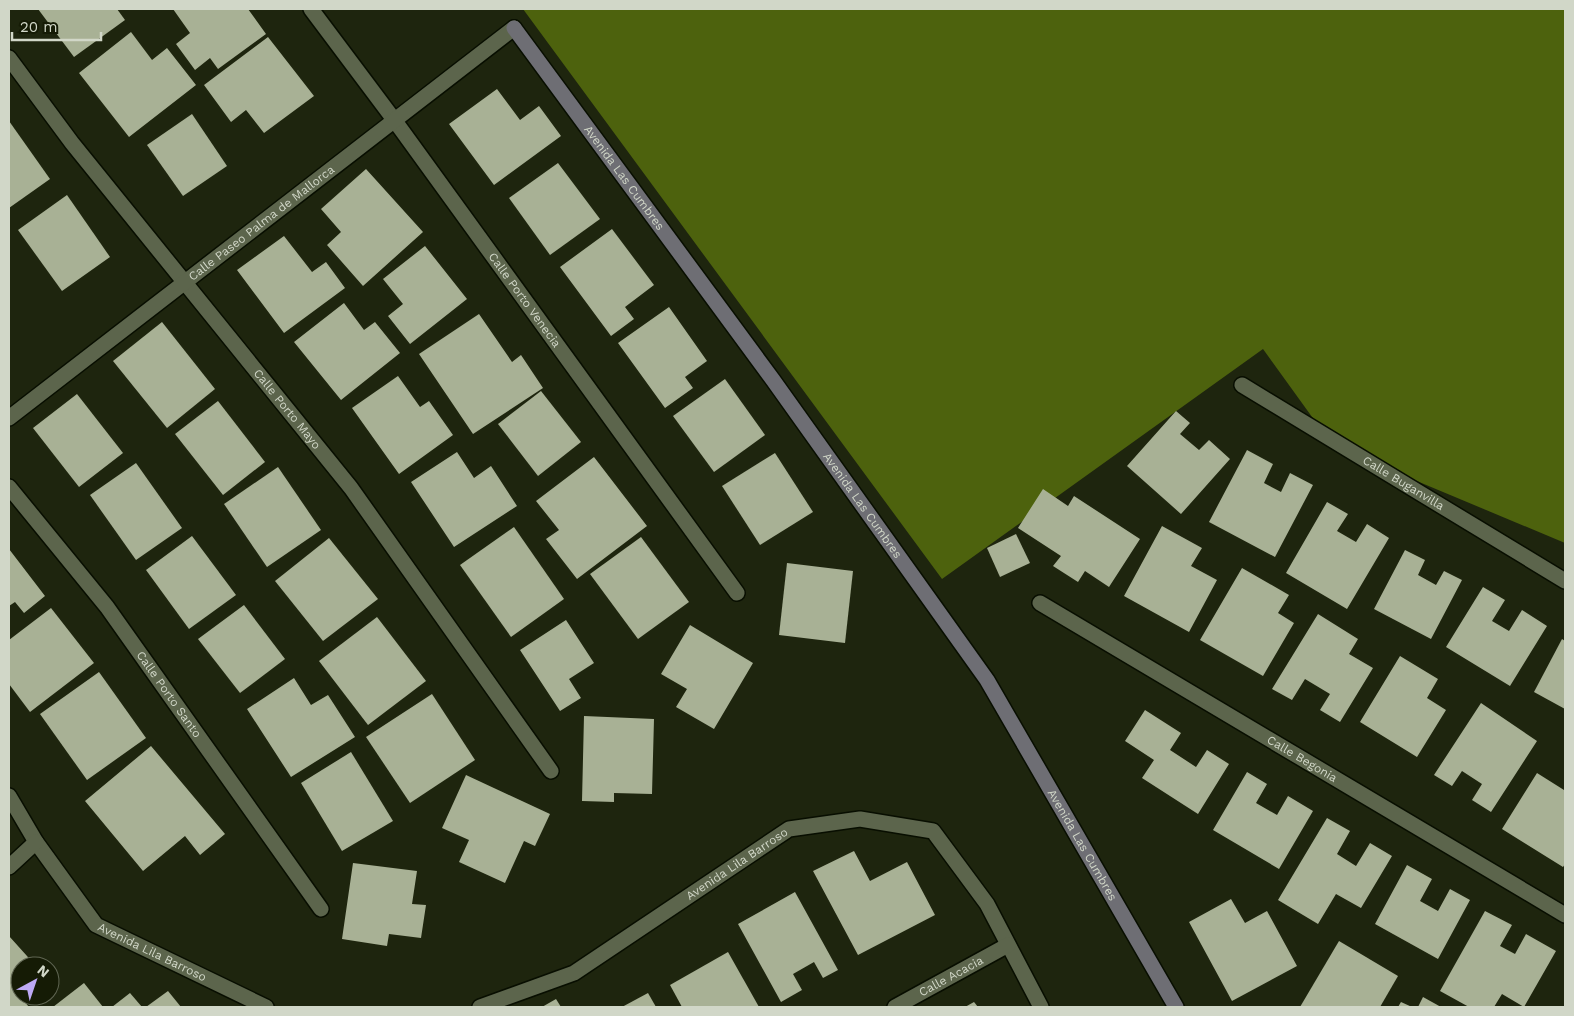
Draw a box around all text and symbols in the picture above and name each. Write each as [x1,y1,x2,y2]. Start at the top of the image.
scale bar [12,10,101,42]
text: 20 m [20,18,58,36]
street label: Avenida Las Cumbres [581,123,667,233]
street label: Calle Paseo Palma de Mallorca [186,162,337,284]
street label: Calle Porto Venecia [486,250,564,350]
street label: Calle Porto Mayo [251,366,324,452]
street label: Avenida Las Cumbres [820,450,905,561]
street label: Calle Buganvilla [1360,453,1447,513]
street label: Calle Porto Santo [134,648,204,740]
street label: Calle Begonia [1265,733,1340,785]
street label: Avenida Las Cumbres [1045,787,1120,903]
street label: Avenida Lila Barroso [683,825,790,903]
street label: Avenida Lila Barroso [95,920,209,984]
street label: Calle Acacia [917,953,986,999]
north arrow [10,956,60,1006]
text: N [34,962,52,981]

